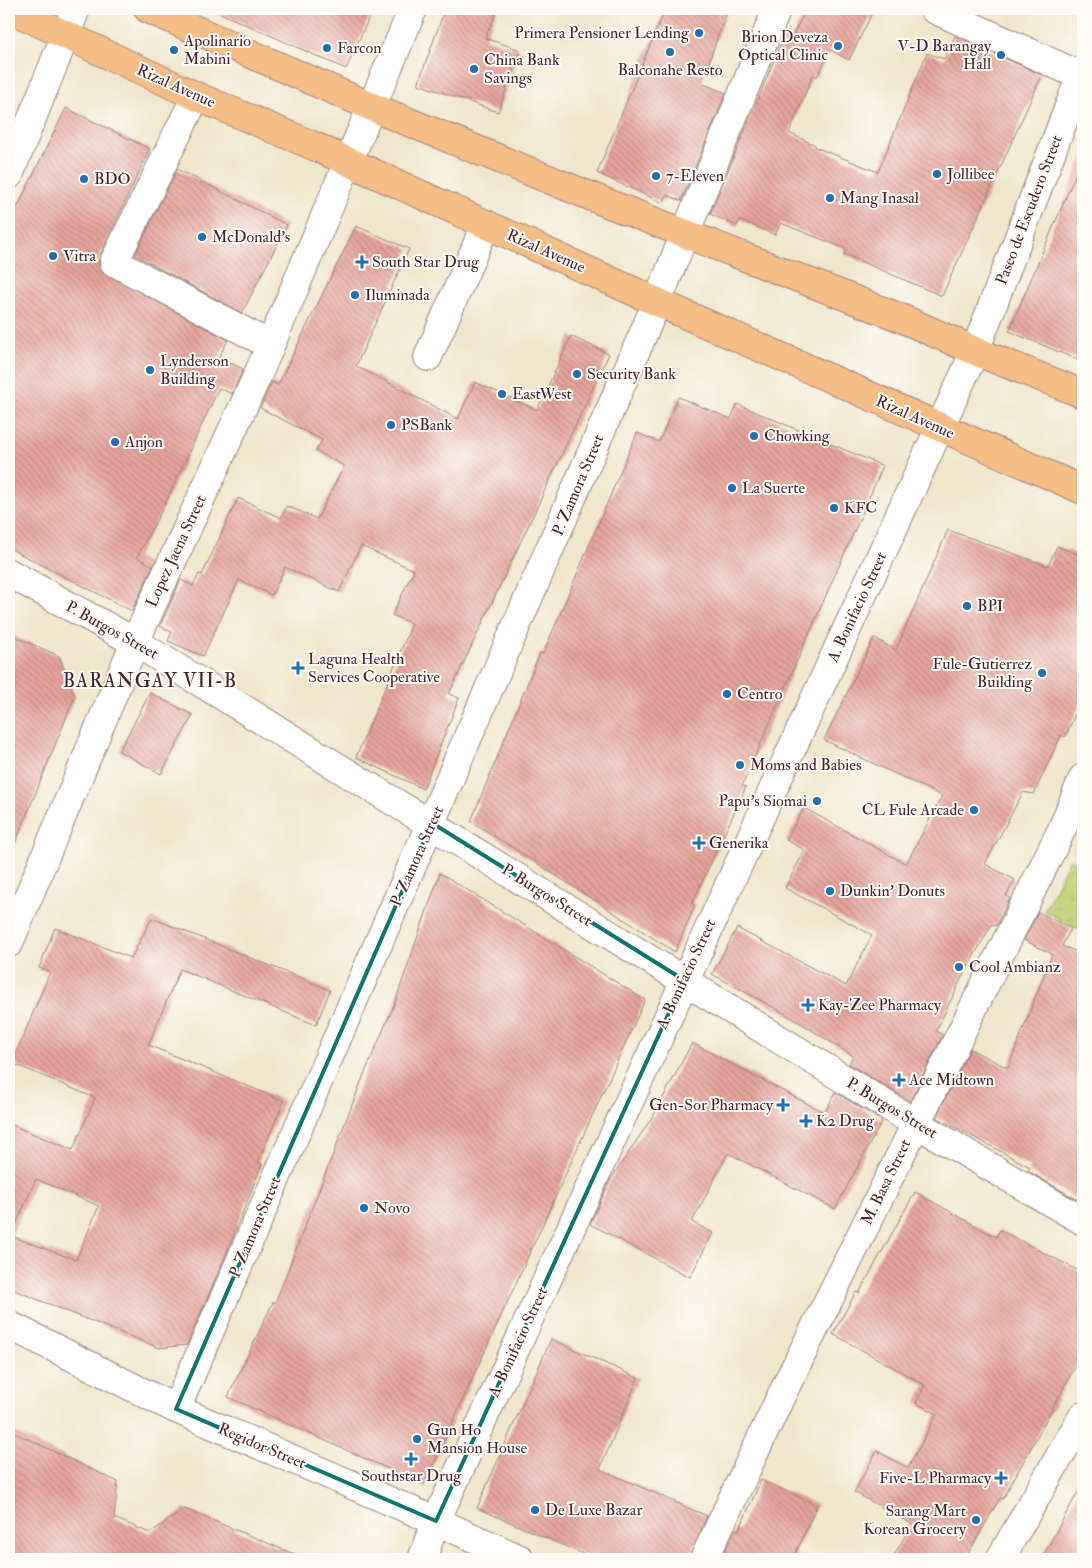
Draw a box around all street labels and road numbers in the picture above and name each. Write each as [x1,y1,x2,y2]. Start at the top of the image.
street label: Rizal Avenue [134,60,219,112]
street label: Paseo de Escudero Street [991,132,1067,288]
street label: Rizal Avenue [504,225,589,277]
street label: Rizal Avenue [873,391,958,443]
street label: P. Zamora Street [548,431,608,539]
street label: Lopez Jaena Street [141,492,212,611]
street label: A. Bonifacio Street [822,549,891,666]
street label: P. Burgos Street [62,596,162,664]
street label: P. Zamora Street [386,803,448,909]
street label: P. Burgos Street [498,859,596,931]
street label: A. Bonifacio Street [651,916,720,1033]
street label: P. Burgos Street [843,1073,941,1143]
street label: M. Basa Street [857,1136,915,1228]
street label: P. Zamora Street [225,1173,285,1281]
street label: A. Bonifacio Street [483,1284,552,1401]
street label: Regidor Street [215,1419,309,1473]

